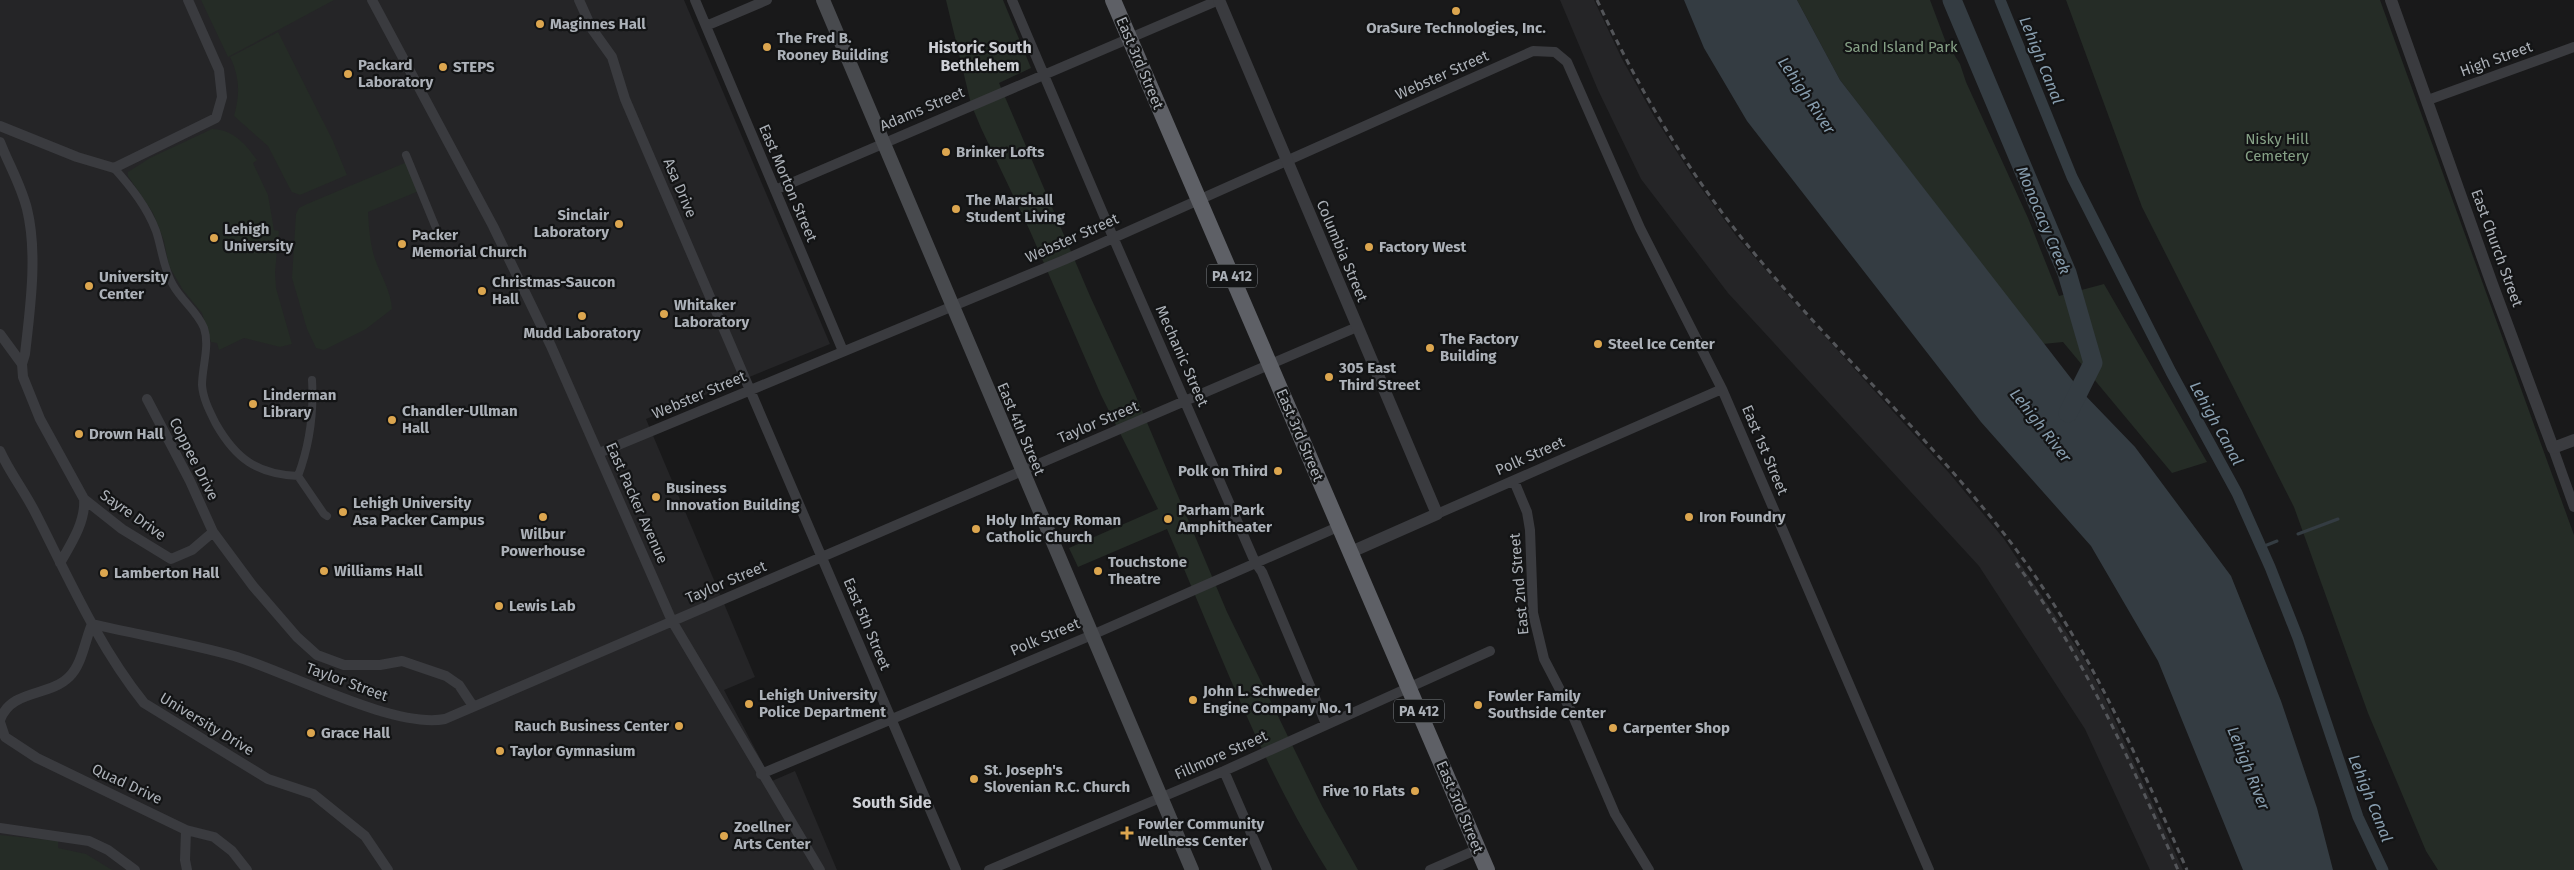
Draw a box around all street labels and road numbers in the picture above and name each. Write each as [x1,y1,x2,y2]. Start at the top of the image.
street label: East 3rd Street [1112,14,1168,112]
street label: High Street [2457,37,2535,80]
street label: Webster Street [1393,46,1492,104]
street label: Adams Street [877,83,968,135]
street label: East Morton Street [755,122,821,245]
street label: Asa Drive [659,156,701,220]
street label: East Church Street [2467,187,2527,310]
street label: Columbia Street [1312,197,1372,305]
street label: Webster Street [1023,209,1122,267]
road number: PA 412 [1207,264,1257,288]
street label: Mechanic Street [1152,303,1213,410]
street label: Webster Street [649,367,749,423]
street label: East 4th Street [993,380,1049,479]
street label: East 3rd Street [1272,386,1328,484]
street label: Taylor Street [1055,397,1142,447]
street label: East 1st Street [1738,402,1792,498]
street label: Coppee Drive [166,415,222,503]
street label: Polk Street [1493,433,1568,479]
street label: East Packer Avenue [602,440,672,566]
street label: Sayre Drive [97,486,169,544]
street label: East 2nd Street [1506,532,1532,636]
street label: Taylor Street [683,557,770,607]
street label: East 5th Street [839,575,895,673]
street label: Polk Street [1008,614,1083,660]
street label: Taylor Street [304,659,391,705]
street label: University Drive [156,689,258,759]
road number: PA 412 [1394,699,1444,722]
street label: Fillmore Street [1172,726,1271,783]
street label: East 3rd Street [1432,758,1488,856]
street label: Quad Drive [89,760,165,808]

